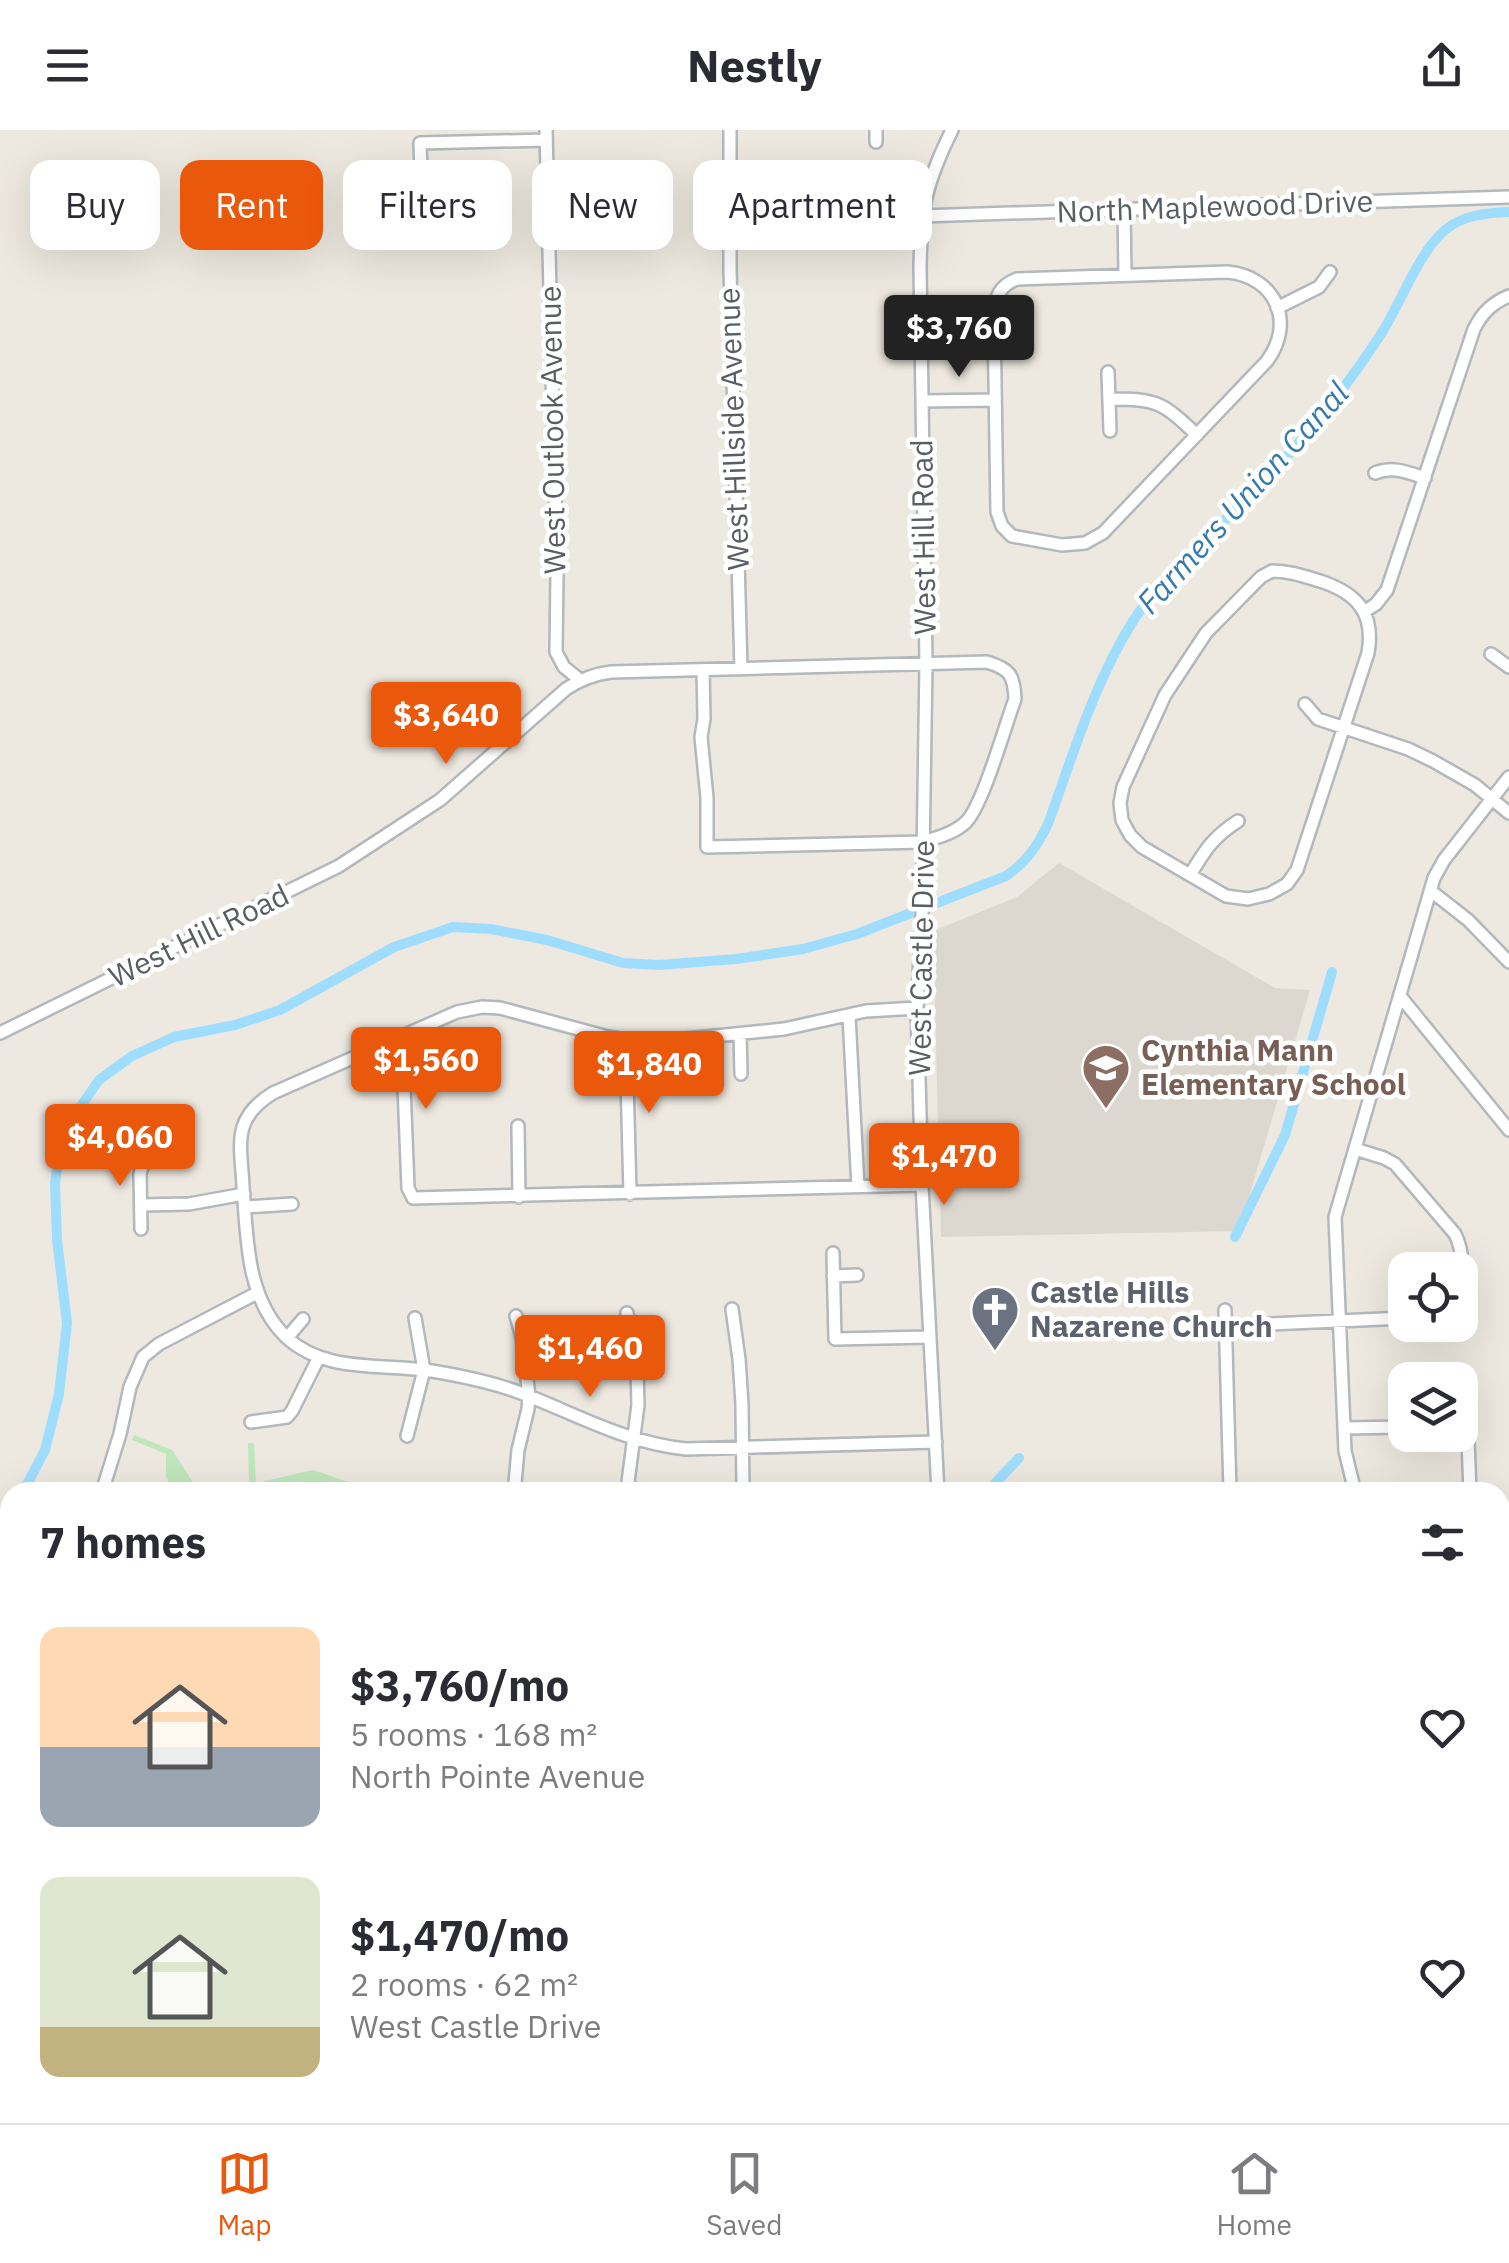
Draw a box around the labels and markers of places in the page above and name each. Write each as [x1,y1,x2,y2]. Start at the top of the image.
pin: $3,760 [878,295,1040,380]
pin: $3,640 [365,682,527,767]
pin: $1,560 [345,1027,507,1112]
place label: Cynthia Mann Elementary School [1141,1030,1406,1103]
pin: $1,840 [568,1031,730,1116]
school or university icon: Cynthia Mann Elementary School [1080,1042,1132,1110]
pin: $4,060 [39,1104,201,1189]
pin: $1,470 [863,1123,1025,1208]
place label: Castle Hills Nazarene Church [1030,1272,1273,1345]
church icon: Castle Hills Nazarene Church [969,1284,1021,1352]
pin: $1,460 [509,1315,671,1400]

